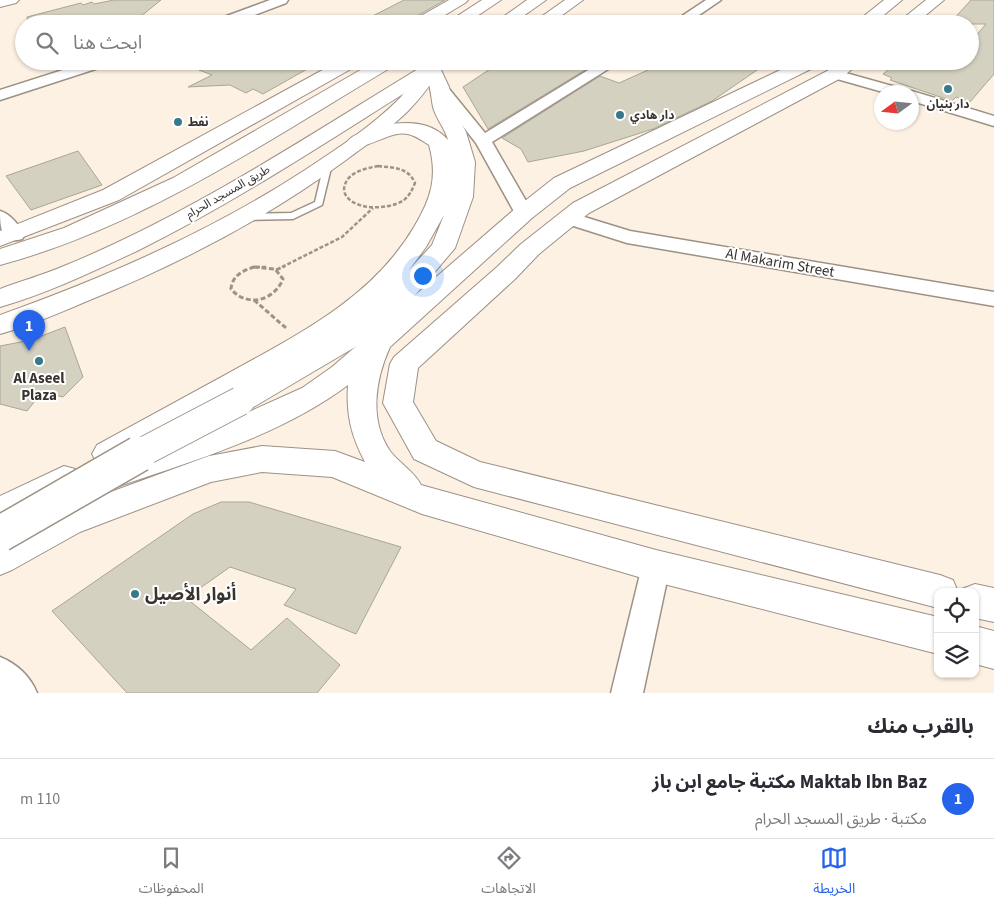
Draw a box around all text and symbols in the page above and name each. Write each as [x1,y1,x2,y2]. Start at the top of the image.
search box [15,15,979,70]
icon: search [33,29,61,57]
text: ابحث هنا [73,30,142,57]
marker: دار بنيان [942,83,954,95]
north arrow [874,85,919,130]
place label: دار بنيان [927,96,969,113]
place label: دار هادي [630,107,674,124]
marker: دار هادي [614,109,626,121]
place label: نفط [188,114,209,131]
marker: نفط [172,116,184,128]
street label: طريق المسجد الحرام [183,161,273,223]
street label: Al Makarim Street [724,243,836,283]
your location [410,263,436,289]
pin: 1 [13,310,45,351]
marker: Al Aseel Plaza [33,355,45,367]
place label: Al Aseel Plaza [12,368,65,406]
place label: أنوار الأصيل [145,581,236,607]
marker: أنوار الأصيل [129,588,141,600]
map controls [934,588,979,678]
button: locate [934,588,979,633]
button: layers [934,633,979,678]
text: بالقرب منك [867,711,974,741]
text: Maktab Ibn Baz مكتبة جامع ابن باز [652,769,927,796]
text: 110 m [20,788,60,810]
text: 1 [954,788,962,810]
text: مكتبة · طريق المسجد الحرام [755,808,927,830]
tab: المحفوظات [139,844,204,903]
tab: الاتجاهات [481,844,536,903]
tab: الخريطة [813,844,855,903]

